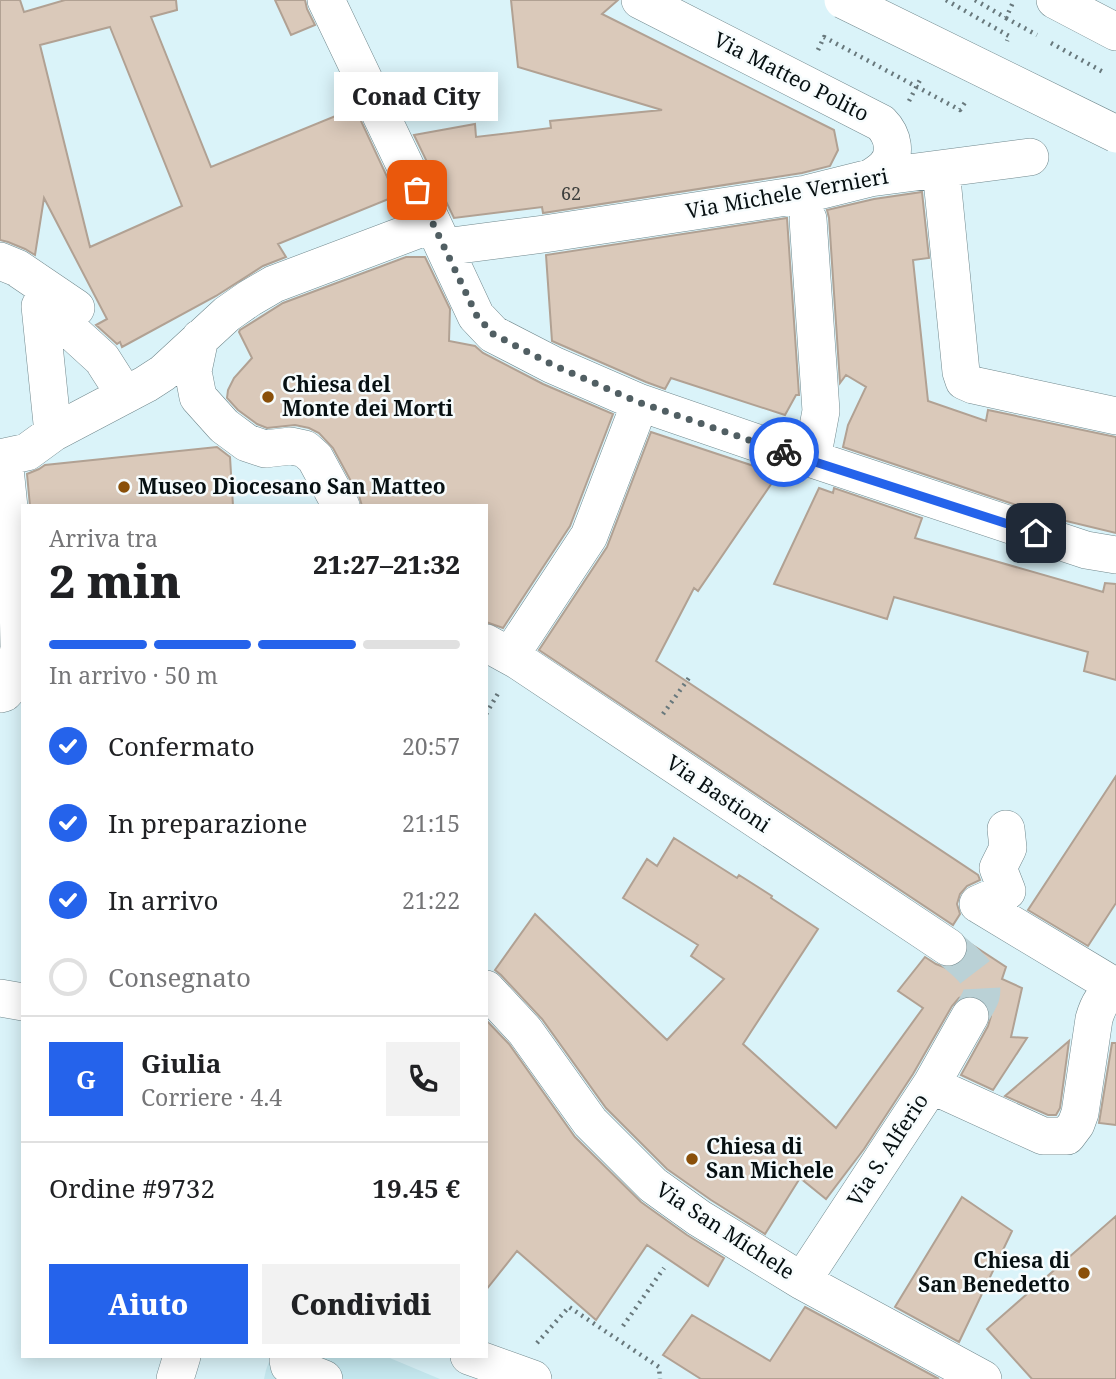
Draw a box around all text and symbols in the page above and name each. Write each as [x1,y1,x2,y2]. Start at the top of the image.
street label: Via Matteo Polito [709,25,874,127]
callout: Conad City [335,71,499,120]
text: Conad City [352,80,480,112]
pin [387,160,447,220]
street label: Via Michele Vernieri [684,161,890,225]
icon: bag [398,171,436,209]
house number: 62 [561,181,581,205]
place label: Chiesa del Monte dei Morti [282,370,454,422]
marker: Chiesa del Monte dei Morti [260,389,276,405]
courier [749,417,819,487]
icon: bike [765,433,803,471]
place label: Museo Diocesano San Matteo [138,472,446,500]
marker: Museo Diocesano San Matteo [116,479,132,495]
pin [1006,503,1066,563]
icon: home [1017,514,1055,552]
text: Arriva tra [49,522,158,554]
text: 21:27–21:32 [313,546,460,582]
text: 2 min [49,549,181,611]
text: In arrivo · 50 m [49,659,218,691]
icon: check [49,727,87,765]
text: Confermato [108,728,255,764]
text: 20:57 [402,730,460,762]
street label: Via Bastioni [661,748,776,838]
icon: check [49,804,87,842]
text: In preparazione [108,805,307,841]
text: 21:15 [402,807,460,839]
icon: check [49,881,87,919]
text: In arrivo [108,882,219,918]
text: 21:22 [402,884,460,916]
text: Consegnato [108,959,251,995]
button: phone [386,1042,460,1116]
text: Giulia [141,1045,221,1081]
text: G [76,1061,96,1097]
text: Corriere · 4.4 [141,1081,282,1113]
street label: Via S. Alferio [840,1088,934,1211]
place label: Chiesa di San Michele [706,1132,834,1184]
marker: Chiesa di San Michele [684,1151,700,1167]
text: Ordine #9732 [49,1170,215,1206]
text: 19.45 € [372,1170,460,1206]
street label: Via San Michele [651,1175,800,1285]
place label: Chiesa di San Benedetto [918,1246,1071,1298]
button: Aiuto [49,1264,248,1344]
button: Condividi [262,1264,460,1344]
marker: Chiesa di San Benedetto [1076,1265,1092,1281]

